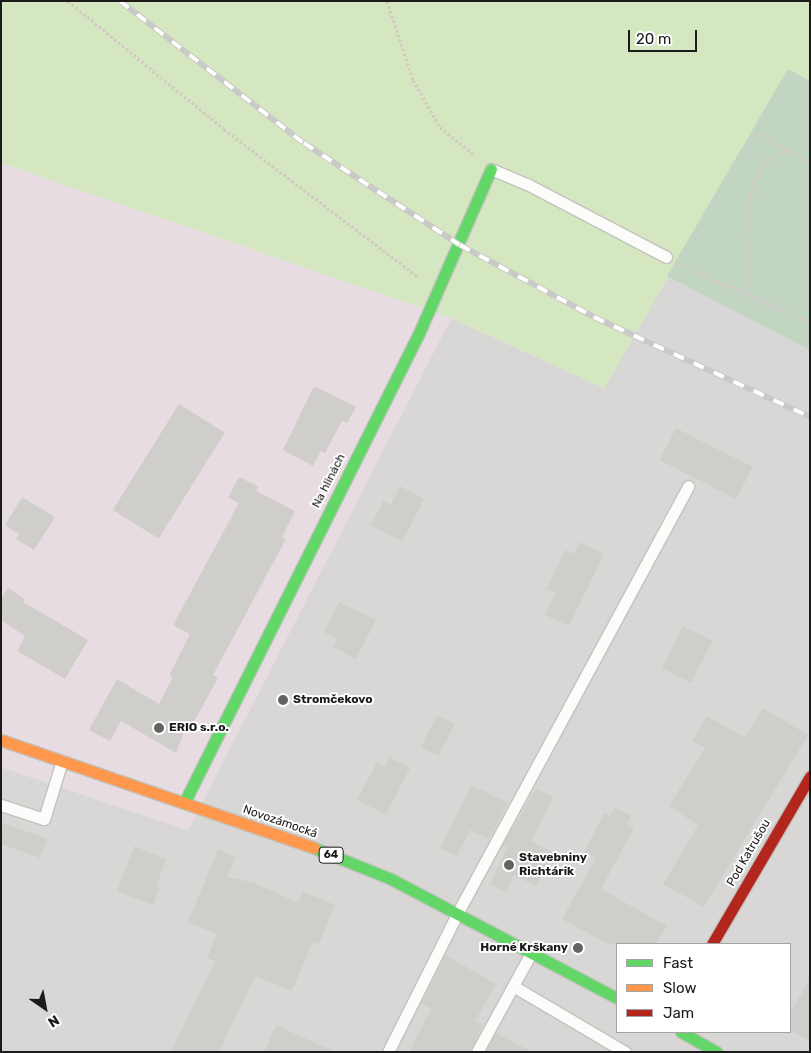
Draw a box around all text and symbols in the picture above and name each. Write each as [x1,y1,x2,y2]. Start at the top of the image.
scale bar [631,20,700,52]
text: 20 m [636,30,671,48]
street label: Na hlinách [309,452,349,510]
place label: Stromčekovo [293,693,373,707]
marker: Stromčekovo [277,694,289,706]
place label: ERIO s.r.o. [169,721,229,735]
marker: ERIO s.r.o. [153,722,165,734]
street label: Novozámocká [241,803,319,841]
street label: Pod Katrušou [724,817,774,889]
road number: 64 [318,846,344,864]
place label: Stavebniny Richtárik [519,851,587,879]
marker: Stavebniny Richtárik [503,859,515,871]
place label: Horné Krškany [480,941,568,955]
marker: Horné Krškany [572,942,584,954]
legend [616,943,791,1033]
text: Fast [663,954,693,972]
text: Slow [663,979,696,997]
north arrow [20,983,70,1033]
text: Jam [663,1004,694,1022]
text: N [45,1011,62,1031]

